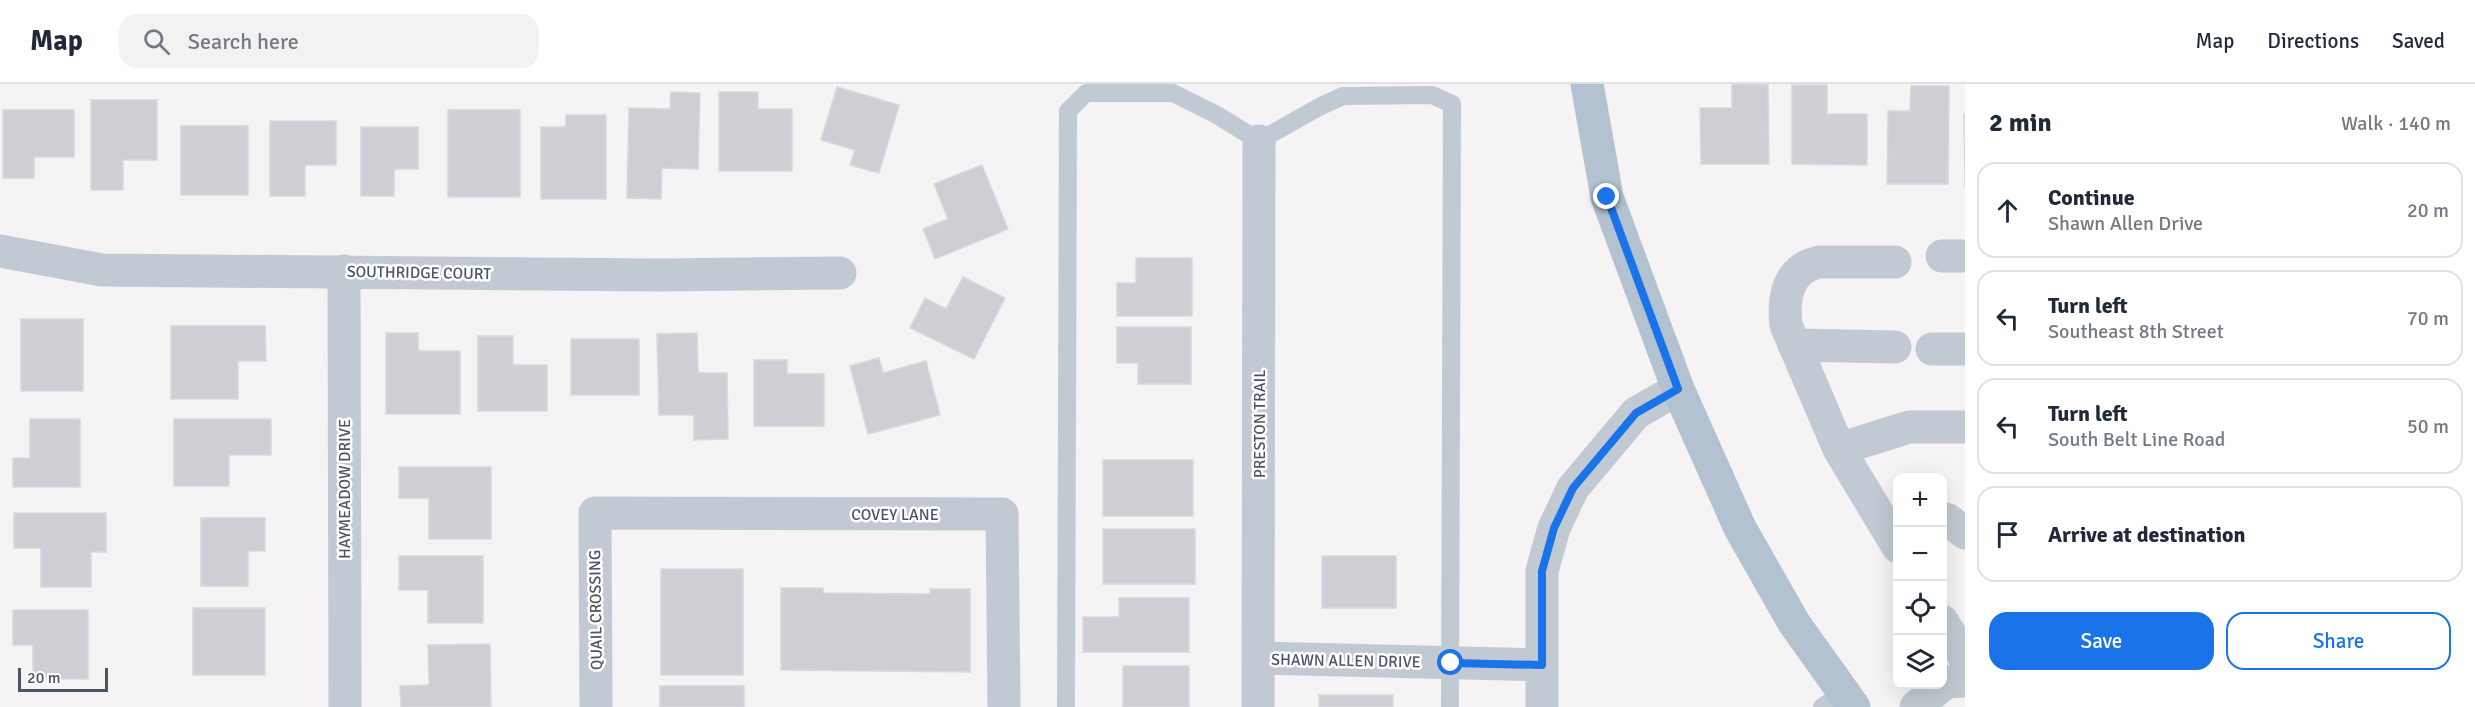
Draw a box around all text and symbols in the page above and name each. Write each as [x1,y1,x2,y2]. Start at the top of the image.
search box [119,14,539,68]
text: Map [30,24,83,58]
icon: search [140,25,173,58]
text: Search here [188,28,299,55]
text: Map [2196,28,2234,54]
text: Directions [2267,28,2359,54]
text: Saved [2392,28,2445,54]
text: 2 min [1989,107,2052,139]
text: Walk · 140 m [2341,111,2451,136]
route end [1593,183,1619,209]
text: Continue [2048,184,2135,211]
icon: ahead [1991,194,2024,227]
text: 20 m [2407,198,2449,223]
text: Shawn Allen Drive [2048,211,2203,236]
street label: SOUTHRIDGE COURT [347,262,491,284]
text: Turn left [2048,292,2128,319]
icon: left [1991,302,2024,335]
text: 70 m [2407,306,2449,331]
text: Southeast 8th Street [2048,319,2224,344]
street label: PRESTON TRAIL [1250,370,1270,478]
text: Turn left [2048,400,2128,427]
icon: left [1991,410,2024,443]
text: 50 m [2407,414,2449,439]
street label: HAYMEADOW DRIVE [335,419,355,559]
text: South Belt Line Road [2048,427,2225,452]
map controls [1893,473,1947,689]
button: + [1893,473,1947,527]
street label: COVEY LANE [851,505,939,525]
icon: arrive [1991,518,2024,551]
text: Arrive at destination [2048,521,2245,548]
button: − [1893,527,1947,581]
street label: QUAIL CROSSING [585,550,607,670]
button: locate [1893,581,1947,635]
button: Save [1989,612,2214,670]
button: Share [2226,612,2451,670]
button: layers [1893,635,1947,689]
route start [1437,649,1463,675]
street label: SHAWN ALLEN DRIVE [1271,650,1421,672]
scale bar [18,665,108,692]
text: 20 m [27,668,61,688]

